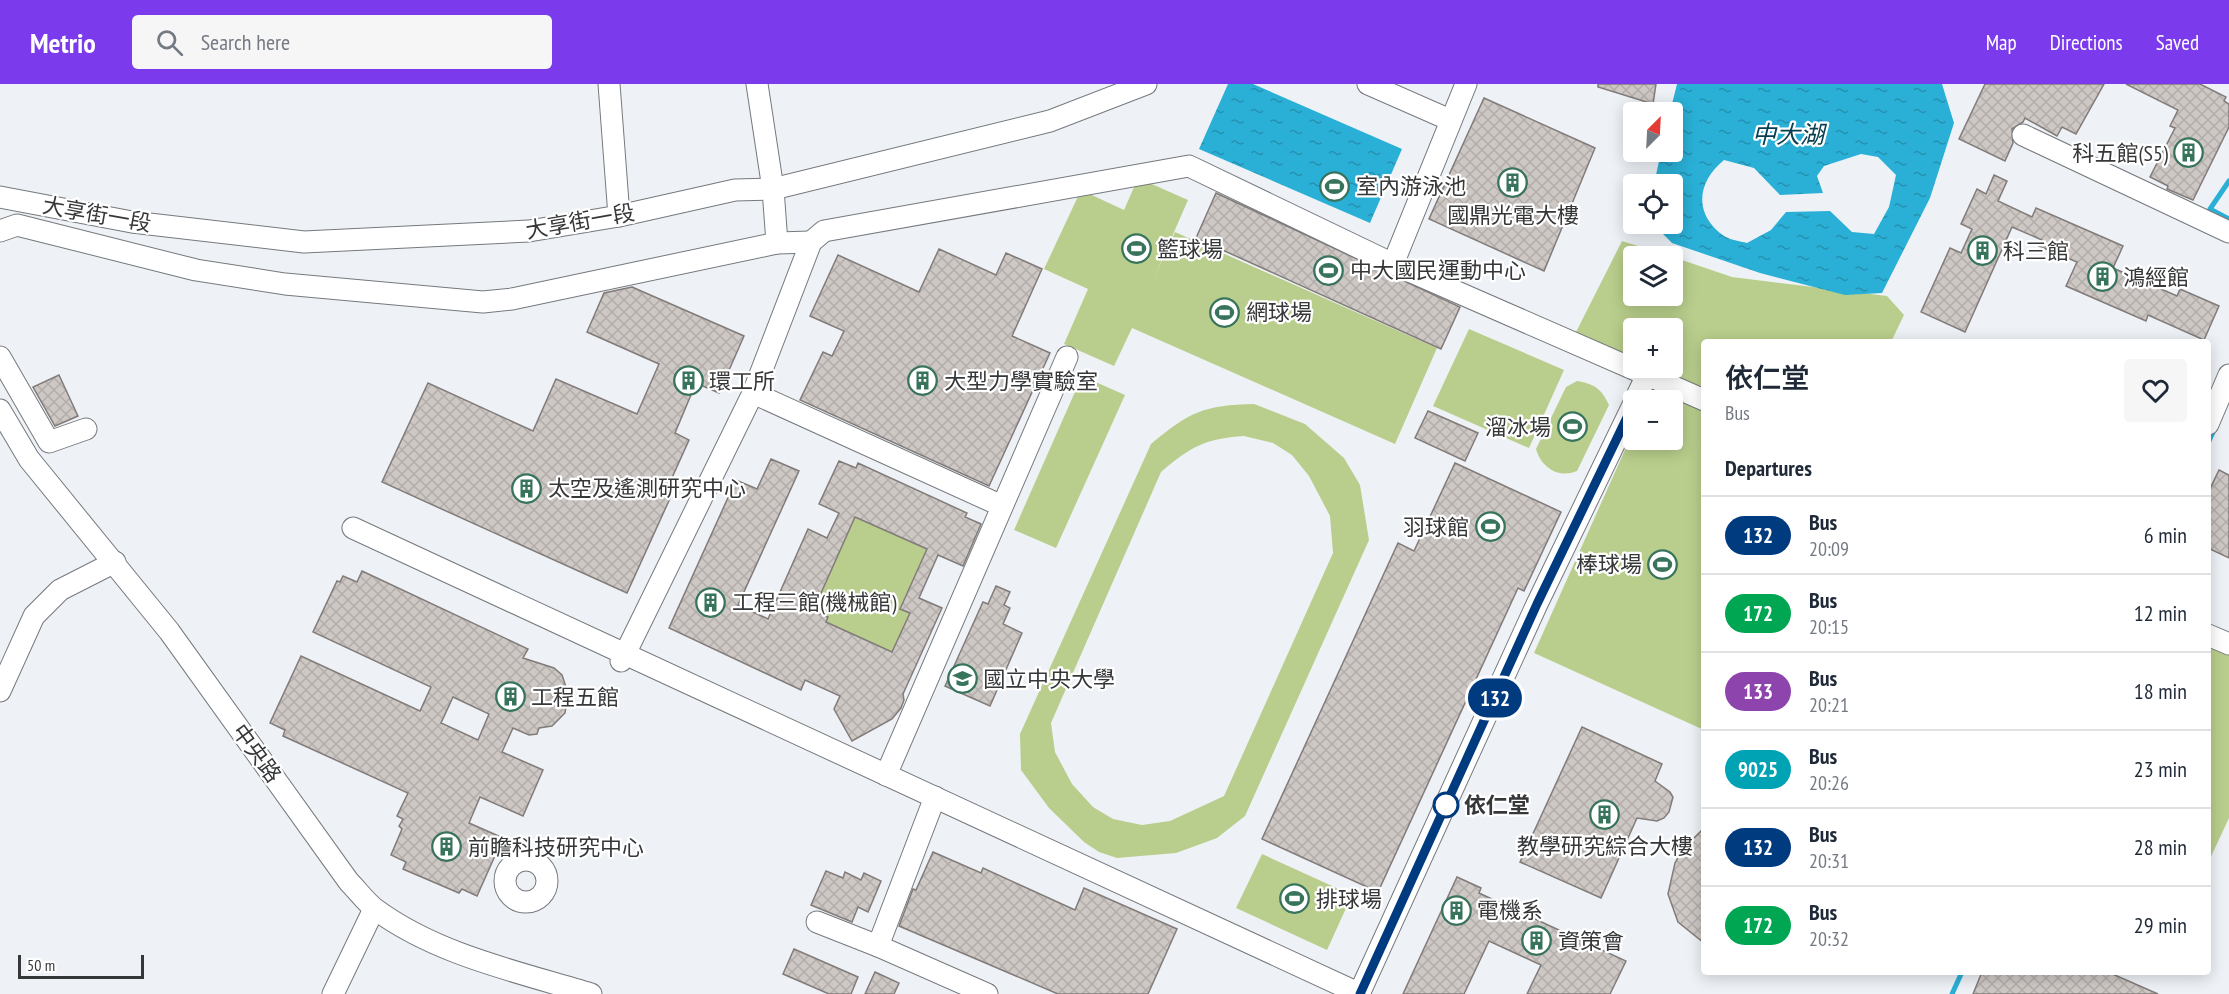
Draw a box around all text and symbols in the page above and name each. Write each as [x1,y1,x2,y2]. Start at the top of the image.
search box [132,15,552,69]
text: Metrio [30,24,96,61]
icon: search [153,26,186,59]
text: Search here [201,28,290,56]
text: Map [1986,29,2017,56]
text: Directions [2050,29,2123,56]
text: Saved [2156,29,2199,56]
north arrow [1623,102,1683,162]
map controls [1623,102,1683,450]
water label: 中大湖 [1752,119,1828,150]
building icon: 科五館(S5) [2173,137,2205,169]
place label: 科五館(S5) [2072,139,2169,167]
building icon: 國鼎光電大樓 [1497,167,1529,199]
sports icon: 室內游泳池 [1319,170,1351,202]
place label: 室內游泳池 [1356,172,1466,200]
button: locate [1623,174,1683,234]
street label: 大享街一段 [40,191,154,237]
street label: 大享街一段 [523,198,637,244]
place label: 國鼎光電大樓 [1447,201,1579,229]
sports icon: 籃球場 [1120,233,1152,265]
place label: 籃球場 [1157,235,1223,263]
building icon: 科三館 [1966,235,1998,267]
place label: 科三館 [2003,237,2069,265]
button: layers [1623,246,1683,306]
sports icon: 中大國民運動中心 [1313,254,1345,286]
place label: 中大國民運動中心 [1350,256,1526,284]
building icon: 鴻經館 [2086,261,2118,293]
place label: 鴻經館 [2123,263,2189,291]
sports icon: 網球場 [1209,296,1241,328]
place label: 網球場 [1246,298,1312,326]
button: + [1623,318,1683,378]
text: 依仁堂 [1725,359,1809,396]
button: heart [2124,359,2187,422]
building icon: 環工所 [672,365,704,397]
building icon: 大型力學實驗室 [907,365,939,397]
place label: 環工所 [709,367,775,395]
place label: 大型力學實驗室 [944,367,1098,395]
button: − [1623,390,1683,450]
text: Bus [1725,400,1750,426]
sports icon: 溜冰場 [1556,411,1588,443]
place label: 溜冰場 [1485,413,1551,441]
text: Departures [1725,454,1812,482]
building icon: 太空及遙測研究中心 [511,472,543,504]
place label: 太空及遙測研究中心 [548,474,746,502]
text: Bus [1809,508,1837,536]
sports icon: 羽球館 [1474,511,1506,543]
place label: 羽球館 [1403,513,1469,541]
text: 6 min [2144,521,2187,549]
text: 132 [1743,522,1773,549]
text: 20:09 [1809,536,1849,562]
sports icon: 棒球場 [1647,548,1679,580]
place label: 棒球場 [1576,550,1642,578]
building icon: 工程三館(機械館) [695,586,727,618]
text: Bus [1809,586,1837,614]
place label: 工程三館(機械館) [732,588,897,616]
text: 12 min [2134,599,2187,627]
text: 172 [1743,600,1773,627]
text: 20:15 [1809,614,1849,640]
school or university icon: 國立中央大學 [946,663,978,695]
text: Bus [1809,664,1837,692]
place label: 國立中央大學 [983,665,1115,693]
text: 18 min [2134,677,2187,705]
line badge: 132 [1460,678,1530,718]
text: 133 [1743,678,1773,705]
building icon: 工程五館 [494,681,526,713]
place label: 工程五館 [531,683,619,711]
text: 132 [1480,685,1510,712]
text: 20:21 [1809,692,1849,718]
street label: 中央路 [226,718,288,788]
text: Bus [1809,742,1837,770]
text: 23 min [2134,755,2187,783]
text: 9025 [1738,756,1778,783]
text: 20:26 [1809,770,1849,796]
place label: 依仁堂 [1464,791,1530,819]
marker: 依仁堂 [1433,792,1459,818]
building icon: 教學研究綜合大樓 [1589,798,1621,830]
text: Bus [1809,820,1837,848]
building icon: 前瞻科技研究中心 [431,831,463,863]
place label: 教學研究綜合大樓 [1517,832,1693,860]
place label: 前瞻科技研究中心 [468,833,644,861]
text: 28 min [2134,833,2187,861]
text: 132 [1743,834,1773,861]
text: 20:31 [1809,848,1849,874]
sports icon: 排球場 [1279,883,1311,915]
place label: 排球場 [1316,885,1382,913]
building icon: 電機系 [1440,894,1472,926]
place label: 電機系 [1477,896,1543,924]
text: Bus [1809,898,1837,926]
text: 29 min [2134,911,2187,939]
text: 172 [1743,912,1773,939]
building icon: 資策會 [1521,925,1553,957]
text: 20:32 [1809,926,1849,952]
place label: 資策會 [1558,927,1624,955]
scale bar [18,952,144,980]
text: 50 m [27,955,55,975]

